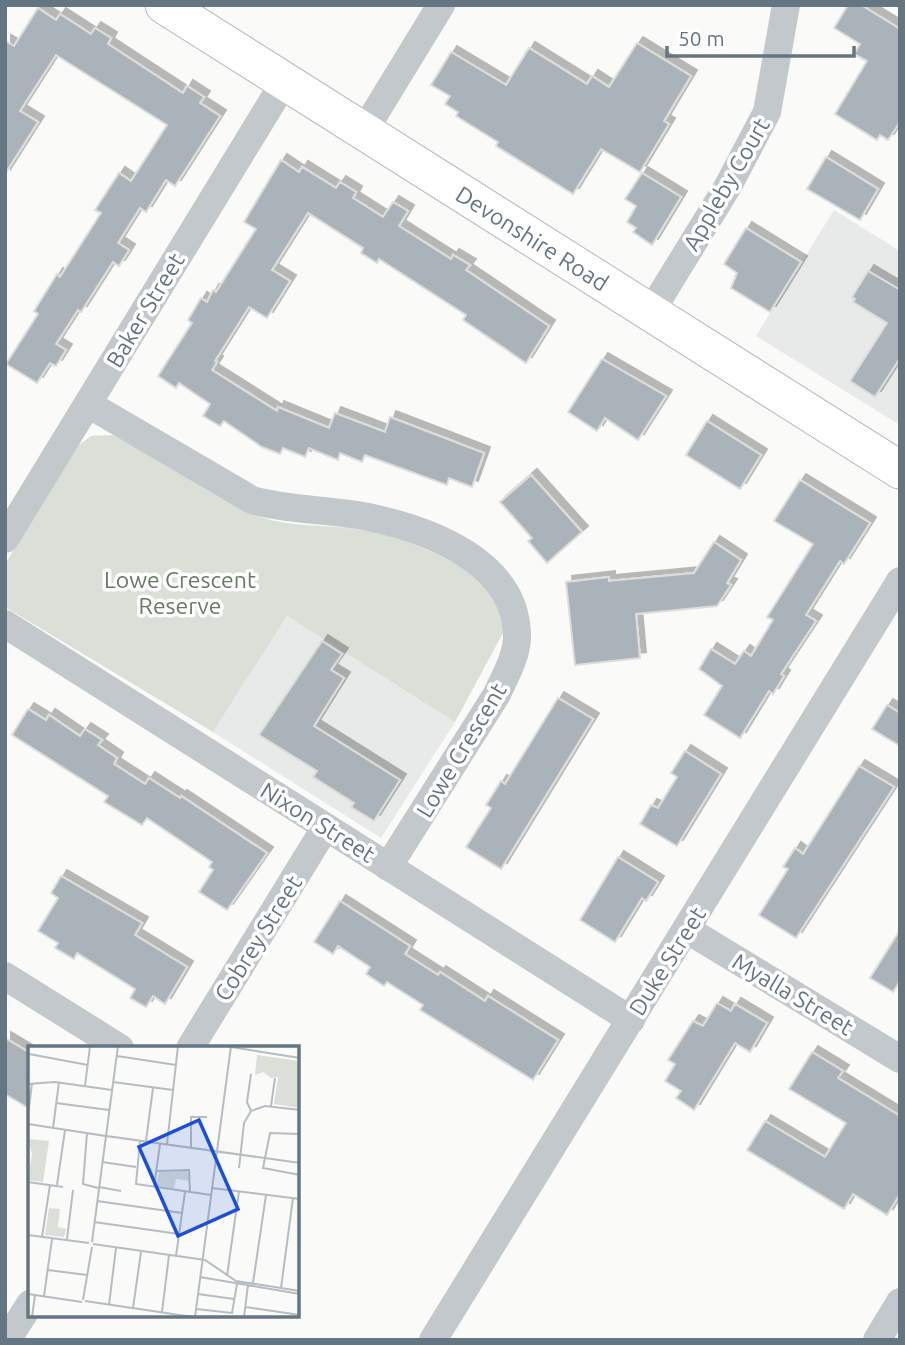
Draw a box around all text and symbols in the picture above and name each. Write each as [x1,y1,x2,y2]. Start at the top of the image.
scale bar [667,14,854,58]
text: 50 m [678,26,725,50]
street label: Appleby Court [678,113,774,255]
street label: Devonshire Road [452,181,613,295]
street label: Baker Street [101,248,189,372]
park label: Lowe Crescent Reserve [104,567,256,618]
street label: Lowe Crescent [411,678,511,822]
street label: Nixon Street [256,777,380,867]
street label: Cobrey Street [210,871,306,1005]
street label: Duke Street [624,902,710,1020]
street label: Myalla Street [728,948,858,1040]
inset map [28,1046,299,1317]

